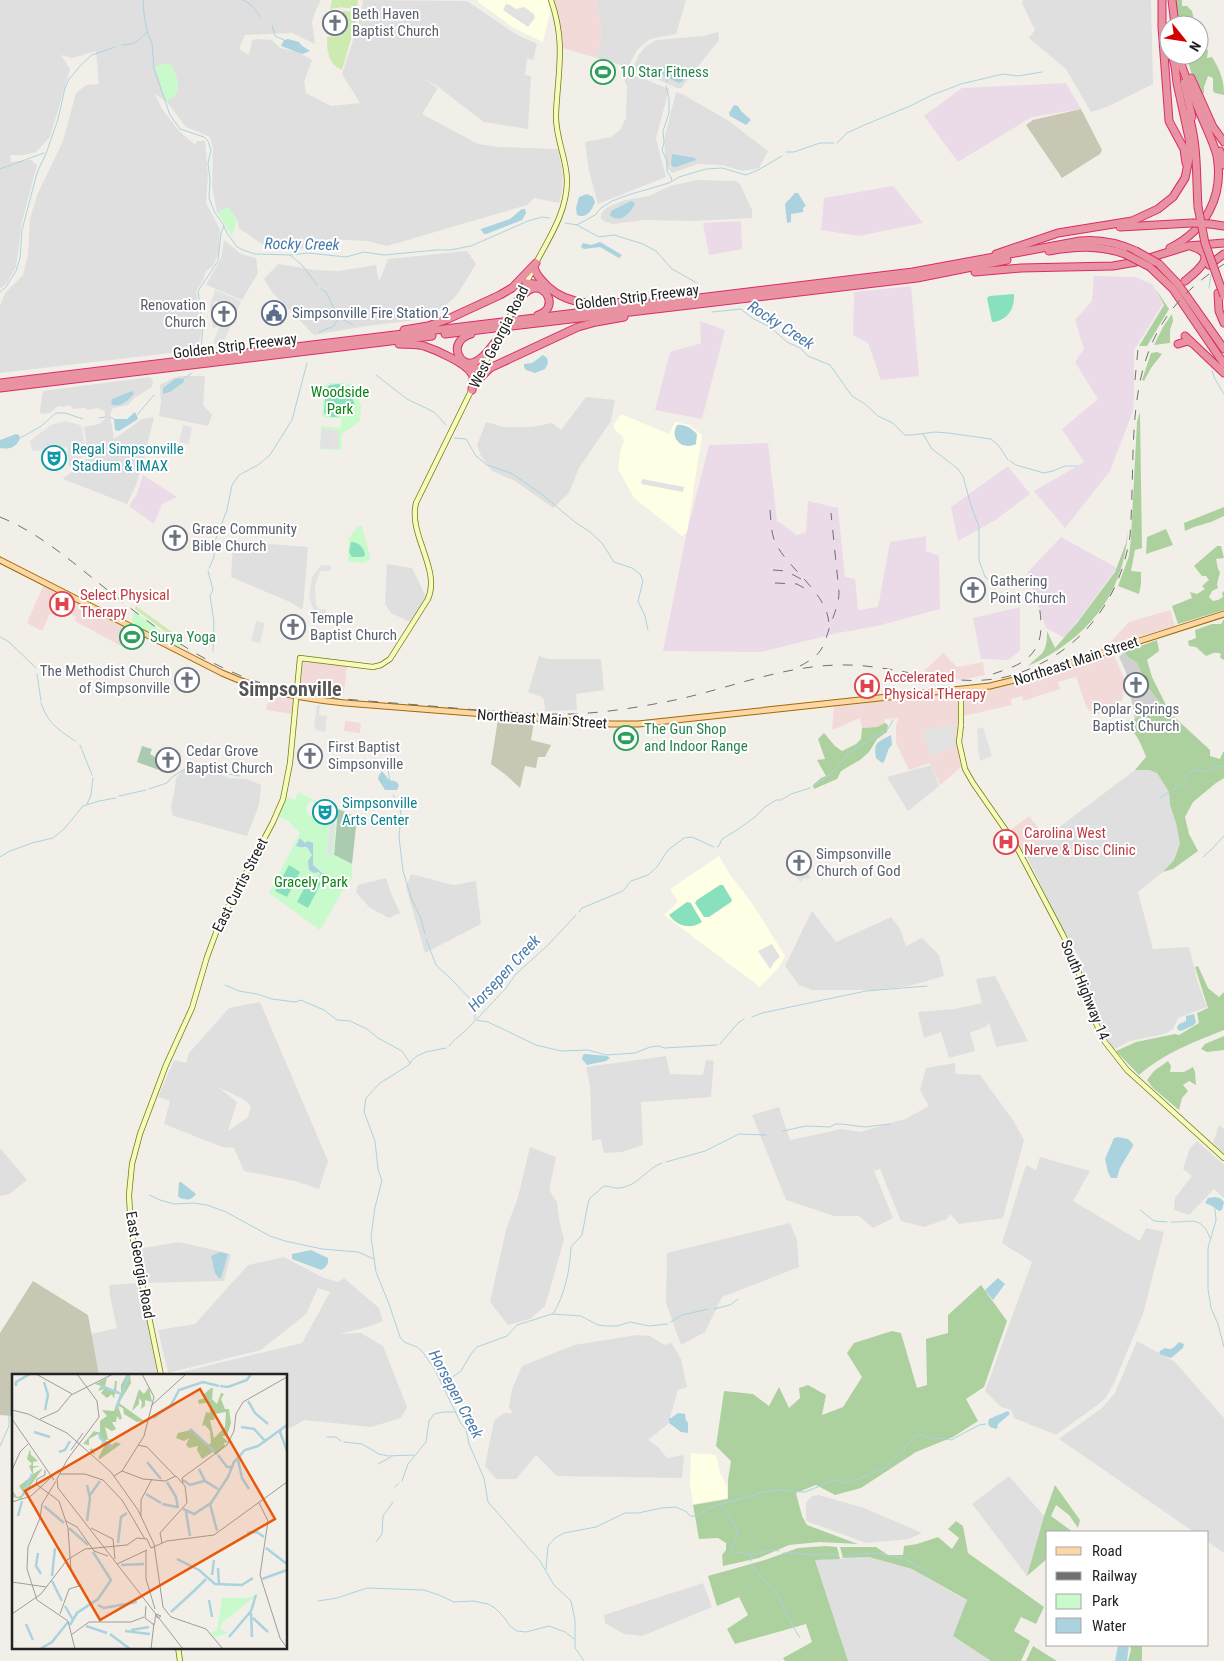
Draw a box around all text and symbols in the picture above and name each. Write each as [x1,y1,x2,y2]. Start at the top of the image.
place label: Beth Haven Baptist Church [352,5,439,40]
church icon: Beth Haven Baptist Church [322,10,348,36]
north arrow [1159,15,1209,65]
text: N [1186,39,1204,54]
sports icon: 10 Star Fitness [590,59,616,85]
place label: 10 Star Fitness [620,63,709,81]
water label: Rocky Creek [264,234,341,254]
street label: Golden Strip Freeway [574,280,700,314]
street label: West Georgia Road [465,283,533,391]
place label: Renovation Church [140,296,206,331]
water label: Rocky Creek [744,297,819,354]
public building icon: Simpsonville Fire Station 2 [261,300,287,326]
church icon: Renovation Church [211,301,237,327]
place label: Simpsonville Fire Station 2 [292,304,449,322]
street label: Golden Strip Freeway [172,329,298,363]
park label: Woodside Park [311,383,369,418]
place label: Regal Simpsonville Stadium & IMAX [72,440,184,475]
theatre icon: Regal Simpsonville Stadium & IMAX [41,445,67,471]
place label: Grace Community Bible Church [192,520,297,555]
church icon: Grace Community Bible Church [162,525,188,551]
place label: Gathering Point Church [990,572,1066,607]
church icon: Gathering Point Church [960,577,986,603]
place label: Select Physical Therapy [80,586,170,621]
hospital icon: Select Physical Therapy [49,591,75,617]
place label: Temple Baptist Church [310,609,397,644]
church icon: Temple Baptist Church [280,614,306,640]
sports icon: Surya Yoga [119,624,145,650]
place label: Surya Yoga [150,628,216,646]
street label: Northeast Main Street [1011,632,1141,690]
place label: The Methodist Church of Simpsonville [40,662,170,697]
church icon: The Methodist Church of Simpsonville [174,667,200,693]
place label: Accelerated Physical THerapy [884,668,986,703]
church icon: Poplar Springs Baptist Church [1123,672,1149,698]
hospital icon: Accelerated Physical THerapy [854,673,880,699]
district label: Simpsonville [238,677,342,701]
place label: Poplar Springs Baptist Church [1093,700,1179,735]
street label: Northeast Main Street [476,705,608,733]
place label: The Gun Shop and Indoor Range [644,720,748,755]
sports icon: The Gun Shop and Indoor Range [613,725,639,751]
place label: First Baptist Simpsonville [328,738,403,773]
place label: Cedar Grove Baptist Church [186,742,273,777]
church icon: First Baptist Simpsonville [297,743,323,769]
church icon: Cedar Grove Baptist Church [155,747,181,773]
place label: Simpsonville Arts Center [342,794,417,829]
theatre icon: Simpsonville Arts Center [312,799,338,825]
place label: Carolina West Nerve & Disc Clinic [1024,824,1136,859]
hospital icon: Carolina West Nerve & Disc Clinic [993,829,1019,855]
street label: East Curtis Street [209,835,271,935]
place label: Simpsonville Church of God [816,845,901,880]
church icon: Simpsonville Church of God [786,850,812,876]
park label: Gracely Park [274,873,348,891]
water label: Horsepen Creek [464,930,545,1015]
street label: South Highway 14 [1057,937,1113,1043]
street label: East Georgia Road [122,1210,158,1320]
water label: Horsepen Creek [425,1346,488,1442]
inset map [12,1374,288,1648]
legend [1046,1531,1209,1646]
text: Road [1092,1542,1122,1560]
text: Railway [1092,1567,1137,1585]
text: Park [1092,1592,1119,1610]
text: Water [1092,1617,1127,1635]

